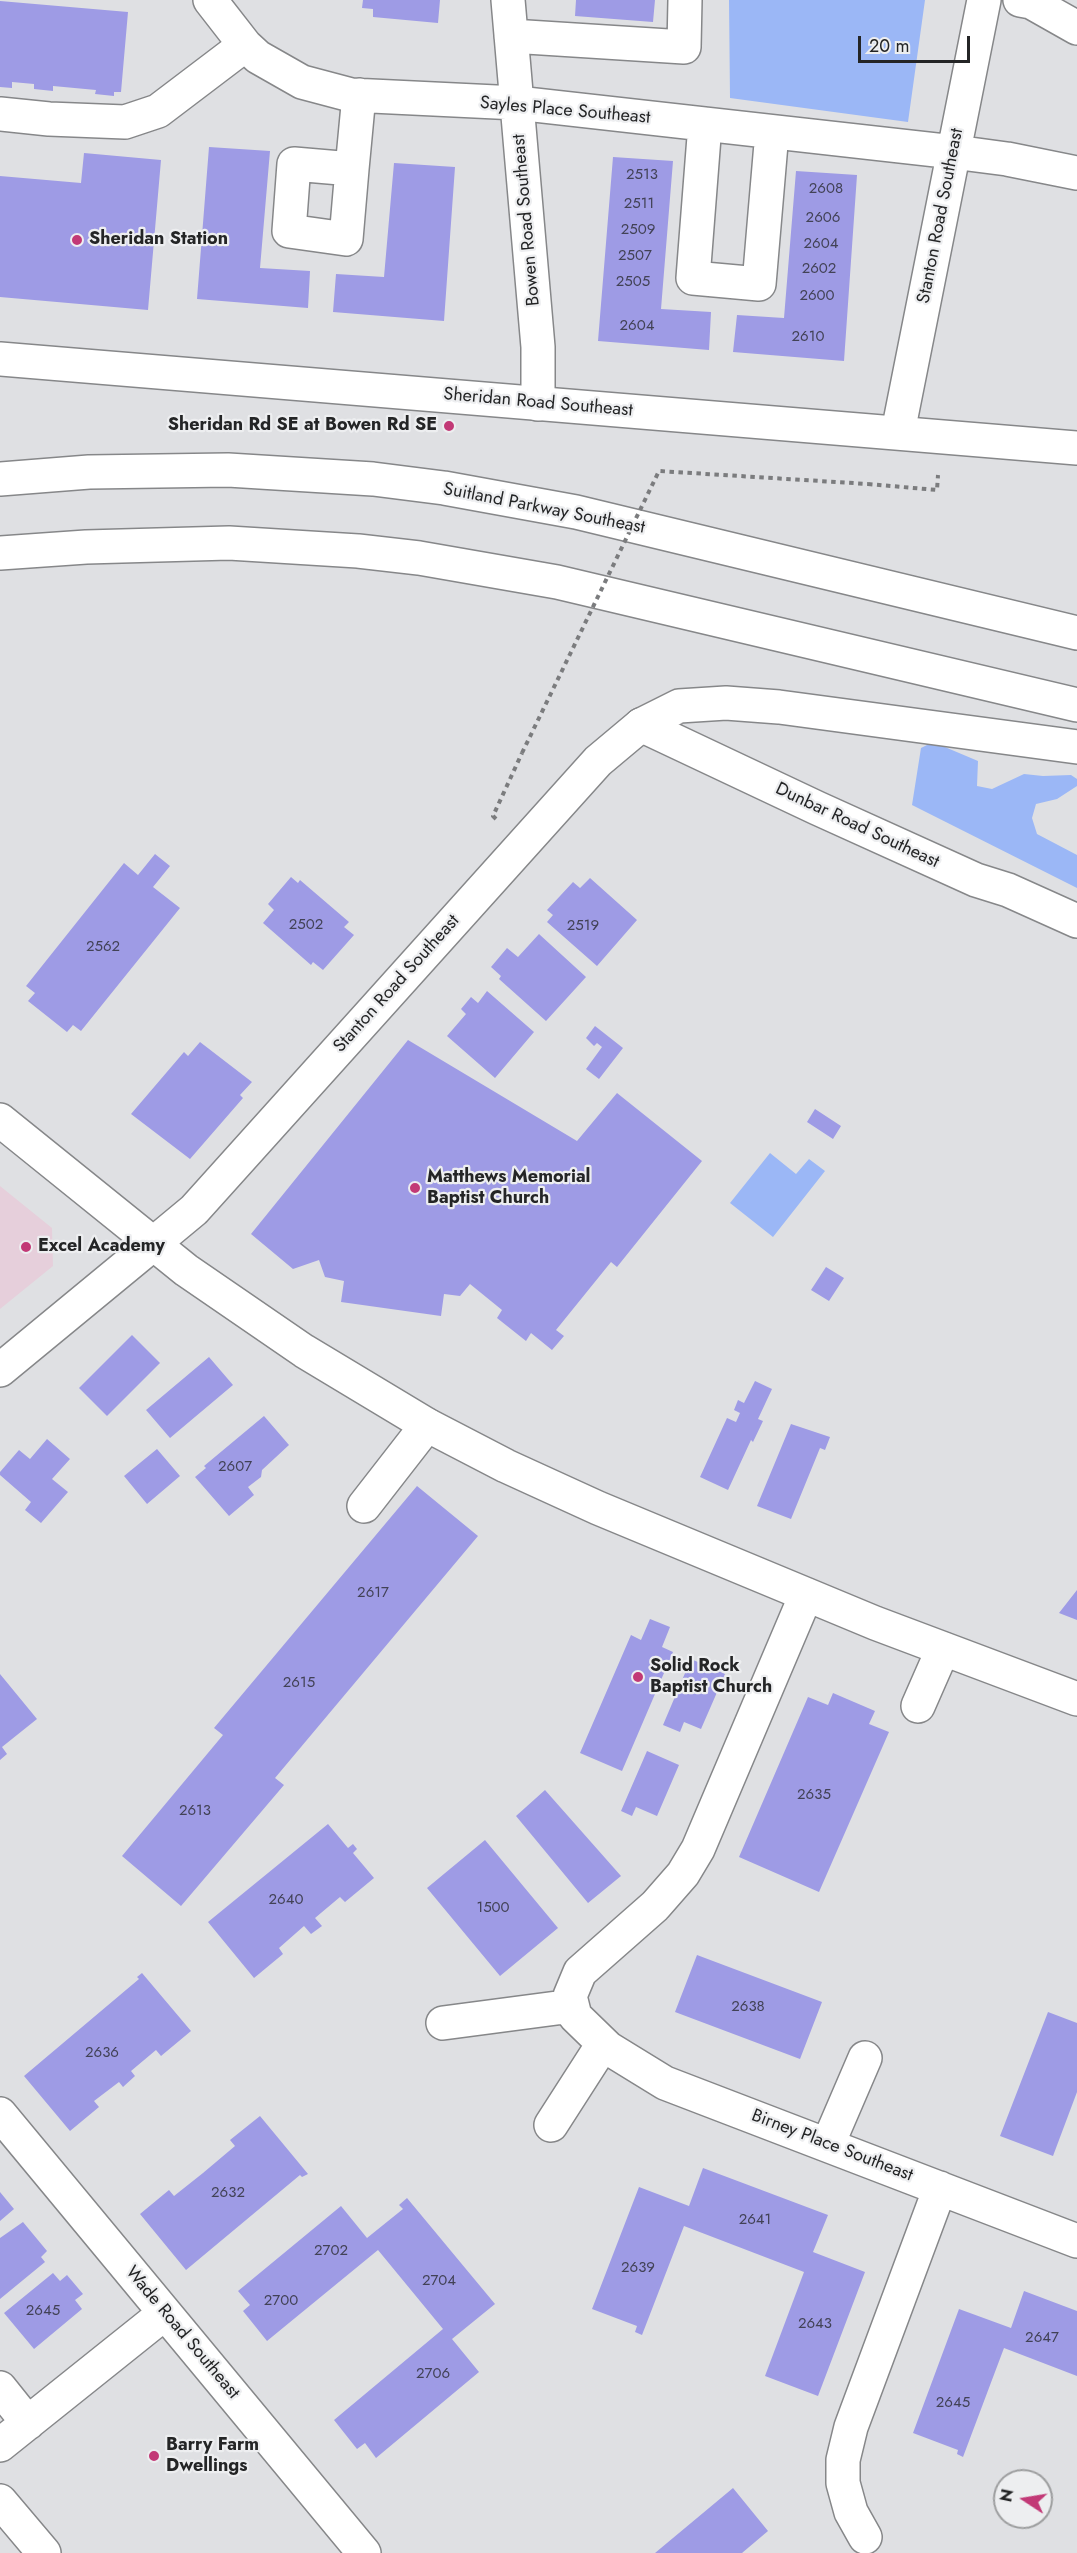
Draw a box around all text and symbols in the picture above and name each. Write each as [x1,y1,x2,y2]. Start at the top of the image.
scale bar [861,24,974,62]
text: 20 m [869,33,909,59]
street label: Sayles Place Southeast [479,93,651,129]
street label: Stanton Road Southeast [913,127,969,305]
street label: Bowen Road Southeast [509,133,545,307]
house number: 2513 [626,166,658,184]
house number: 2608 [809,180,843,198]
house number: 2511 [624,195,654,213]
house number: 2606 [806,209,840,227]
house number: 2509 [621,221,655,239]
place label: Sheridan Station [89,229,228,251]
marker: Sheridan Station [70,233,84,247]
house number: 2604 [804,235,838,253]
house number: 2507 [618,247,652,265]
house number: 2602 [802,260,836,278]
house number: 2505 [616,273,650,291]
house number: 2600 [799,287,835,305]
house number: 2604 [620,317,654,335]
house number: 2610 [792,328,824,346]
street label: Sheridan Road Southeast [442,384,634,422]
place label: Sheridan Rd SE at Bowen Rd SE [168,415,437,437]
marker: Sheridan Rd SE at Bowen Rd SE [442,419,456,433]
street label: Suitland Parkway Southeast [441,479,647,539]
street label: Dunbar Road Southeast [772,779,942,873]
street label: Stanton Road Southeast [329,911,465,1057]
house number: 2502 [289,916,323,934]
house number: 2519 [567,917,599,935]
house number: 2562 [86,938,120,956]
place label: Matthews Memorial Baptist Church [427,1167,590,1210]
marker: Matthews Memorial Baptist Church [408,1181,422,1195]
place label: Excel Academy [38,1236,165,1258]
marker: Excel Academy [19,1240,33,1254]
house number: 2607 [218,1458,252,1476]
house number: 2617 [357,1584,389,1602]
place label: Solid Rock Baptist Church [650,1656,772,1698]
marker: Solid Rock Baptist Church [631,1670,645,1684]
house number: 2615 [283,1674,315,1692]
house number: 2635 [797,1786,831,1804]
house number: 2613 [179,1802,211,1820]
house number: 2640 [269,1891,303,1909]
house number: 1500 [476,1899,510,1917]
house number: 2638 [731,1998,765,2016]
house number: 2636 [85,2044,119,2062]
street label: Birney Place Southeast [748,2105,916,2187]
house number: 2632 [211,2184,245,2202]
house number: 2641 [739,2211,771,2229]
house number: 2702 [314,2242,348,2260]
house number: 2639 [621,2259,655,2277]
street label: Wade Road Southeast [120,2262,244,2404]
house number: 2704 [422,2272,456,2290]
house number: 2700 [264,2292,298,2310]
house number: 2645 [26,2302,60,2320]
house number: 2643 [798,2315,832,2333]
house number: 2647 [1025,2329,1059,2347]
house number: 2706 [416,2365,450,2383]
house number: 2645 [936,2394,970,2412]
place label: Barry Farm Dwellings [166,2435,259,2478]
marker: Barry Farm Dwellings [147,2449,161,2463]
north arrow [993,2469,1053,2529]
text: N [994,2487,1019,2504]

